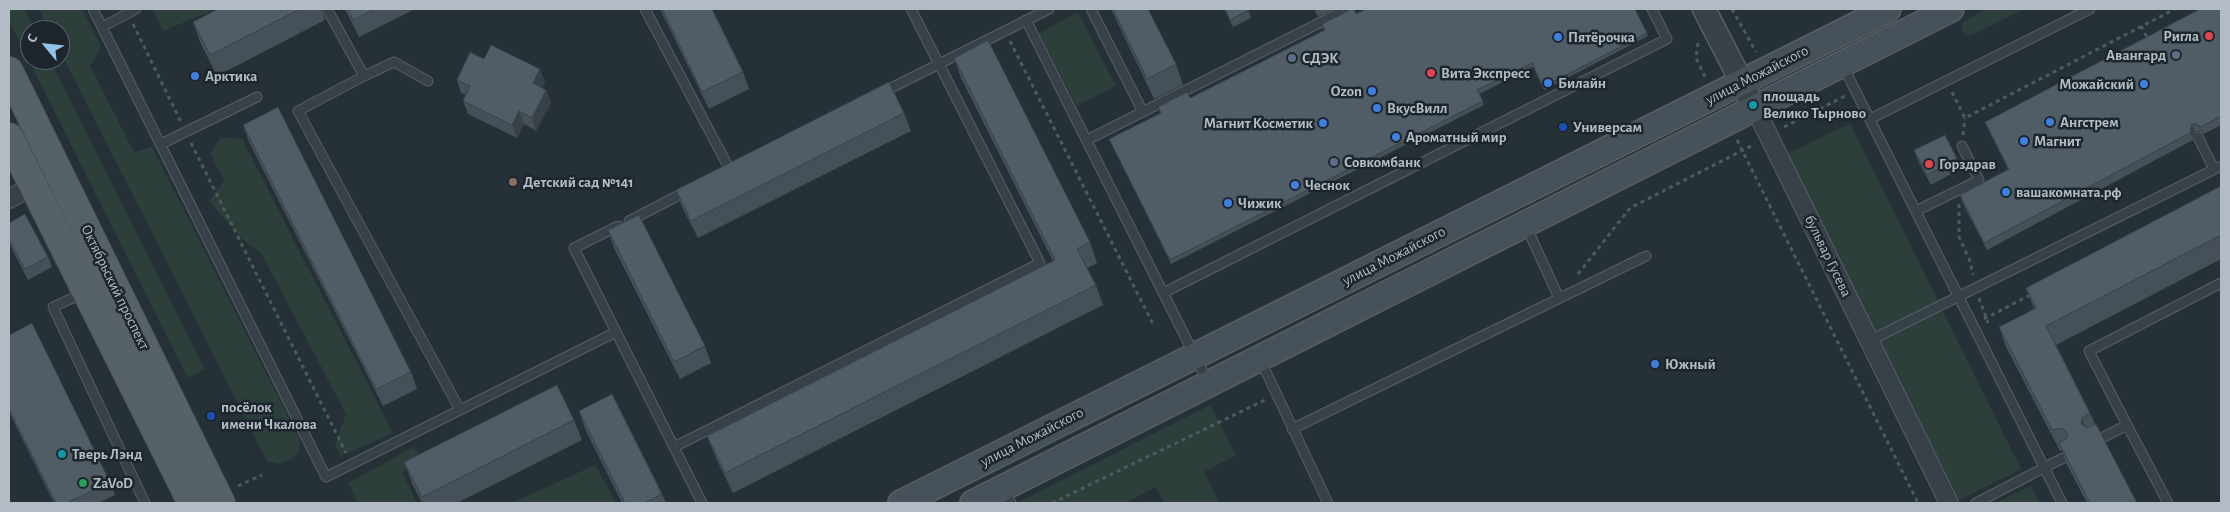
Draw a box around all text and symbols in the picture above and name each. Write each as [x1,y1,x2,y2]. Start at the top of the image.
north arrow [20,20,70,70]
place label: Ригла [2163,27,2199,45]
place label: Пятёрочка [1568,28,1635,46]
marker: Ригла [2203,30,2215,42]
marker: Пятёрочка [1552,31,1564,43]
text: С [25,32,41,45]
street label: улица Можайского [1703,41,1811,109]
place label: Авангард [2106,46,2166,64]
place label: СДЭК [1302,49,1338,67]
marker: Авангард [2170,49,2182,61]
marker: СДЭК [1286,52,1298,64]
place label: Вита Экспресс [1441,64,1530,82]
place label: Арктика [205,67,257,85]
marker: Вита Экспресс [1425,67,1437,79]
marker: Арктика [189,70,201,82]
place label: Билайн [1558,74,1606,92]
place label: Можайский [2059,75,2134,93]
marker: Билайн [1542,77,1554,89]
marker: Можайский [2138,78,2150,90]
place label: Ozon [1331,82,1362,100]
marker: Ozon [1366,85,1378,97]
place label: площадь Велико Тырново [1763,87,1866,122]
place label: ВкусВилл [1387,99,1448,117]
marker: площадь Велико Тырново [1747,99,1759,111]
marker: ВкусВилл [1371,102,1383,114]
place label: Ангстрем [2060,113,2119,131]
place label: Магнит Косметик [1204,114,1313,132]
marker: Ангстрем [2044,116,2056,128]
marker: Магнит Косметик [1317,117,1329,129]
place label: Универсам [1573,118,1642,136]
marker: Универсам [1557,121,1569,133]
place label: Ароматный мир [1406,128,1506,146]
marker: Ароматный мир [1390,131,1402,143]
place label: Магнит [2034,132,2081,150]
marker: Магнит [2018,135,2030,147]
place label: Совкомбанк [1344,153,1421,171]
place label: Горздрав [1939,155,1996,173]
marker: Совкомбанк [1328,156,1340,168]
marker: Горздрав [1923,158,1935,170]
place label: Детский сад №141 [523,173,634,191]
marker: Детский сад №141 [507,176,519,188]
place label: Чеснок [1305,176,1350,194]
marker: Чеснок [1289,179,1301,191]
place label: вашакомната.рф [2016,183,2121,201]
marker: вашакомната.рф [2000,186,2012,198]
place label: Чижик [1238,194,1282,212]
marker: Чижик [1222,197,1234,209]
street label: бульвар Гусева [1800,212,1856,300]
street label: Октябрьский проспект [77,221,153,353]
street label: улица Можайского [1340,222,1448,290]
place label: Южный [1665,355,1716,373]
marker: Южный [1649,358,1661,370]
place label: посёлок имени Чкалова [221,398,317,433]
street label: улица Можайского [978,403,1086,471]
marker: посёлок имени Чкалова [205,410,217,422]
place label: Тверь Лэнд [72,445,142,463]
marker: Тверь Лэнд [56,448,68,460]
place label: ZaVoD [93,474,133,492]
marker: ZaVoD [77,477,89,489]

